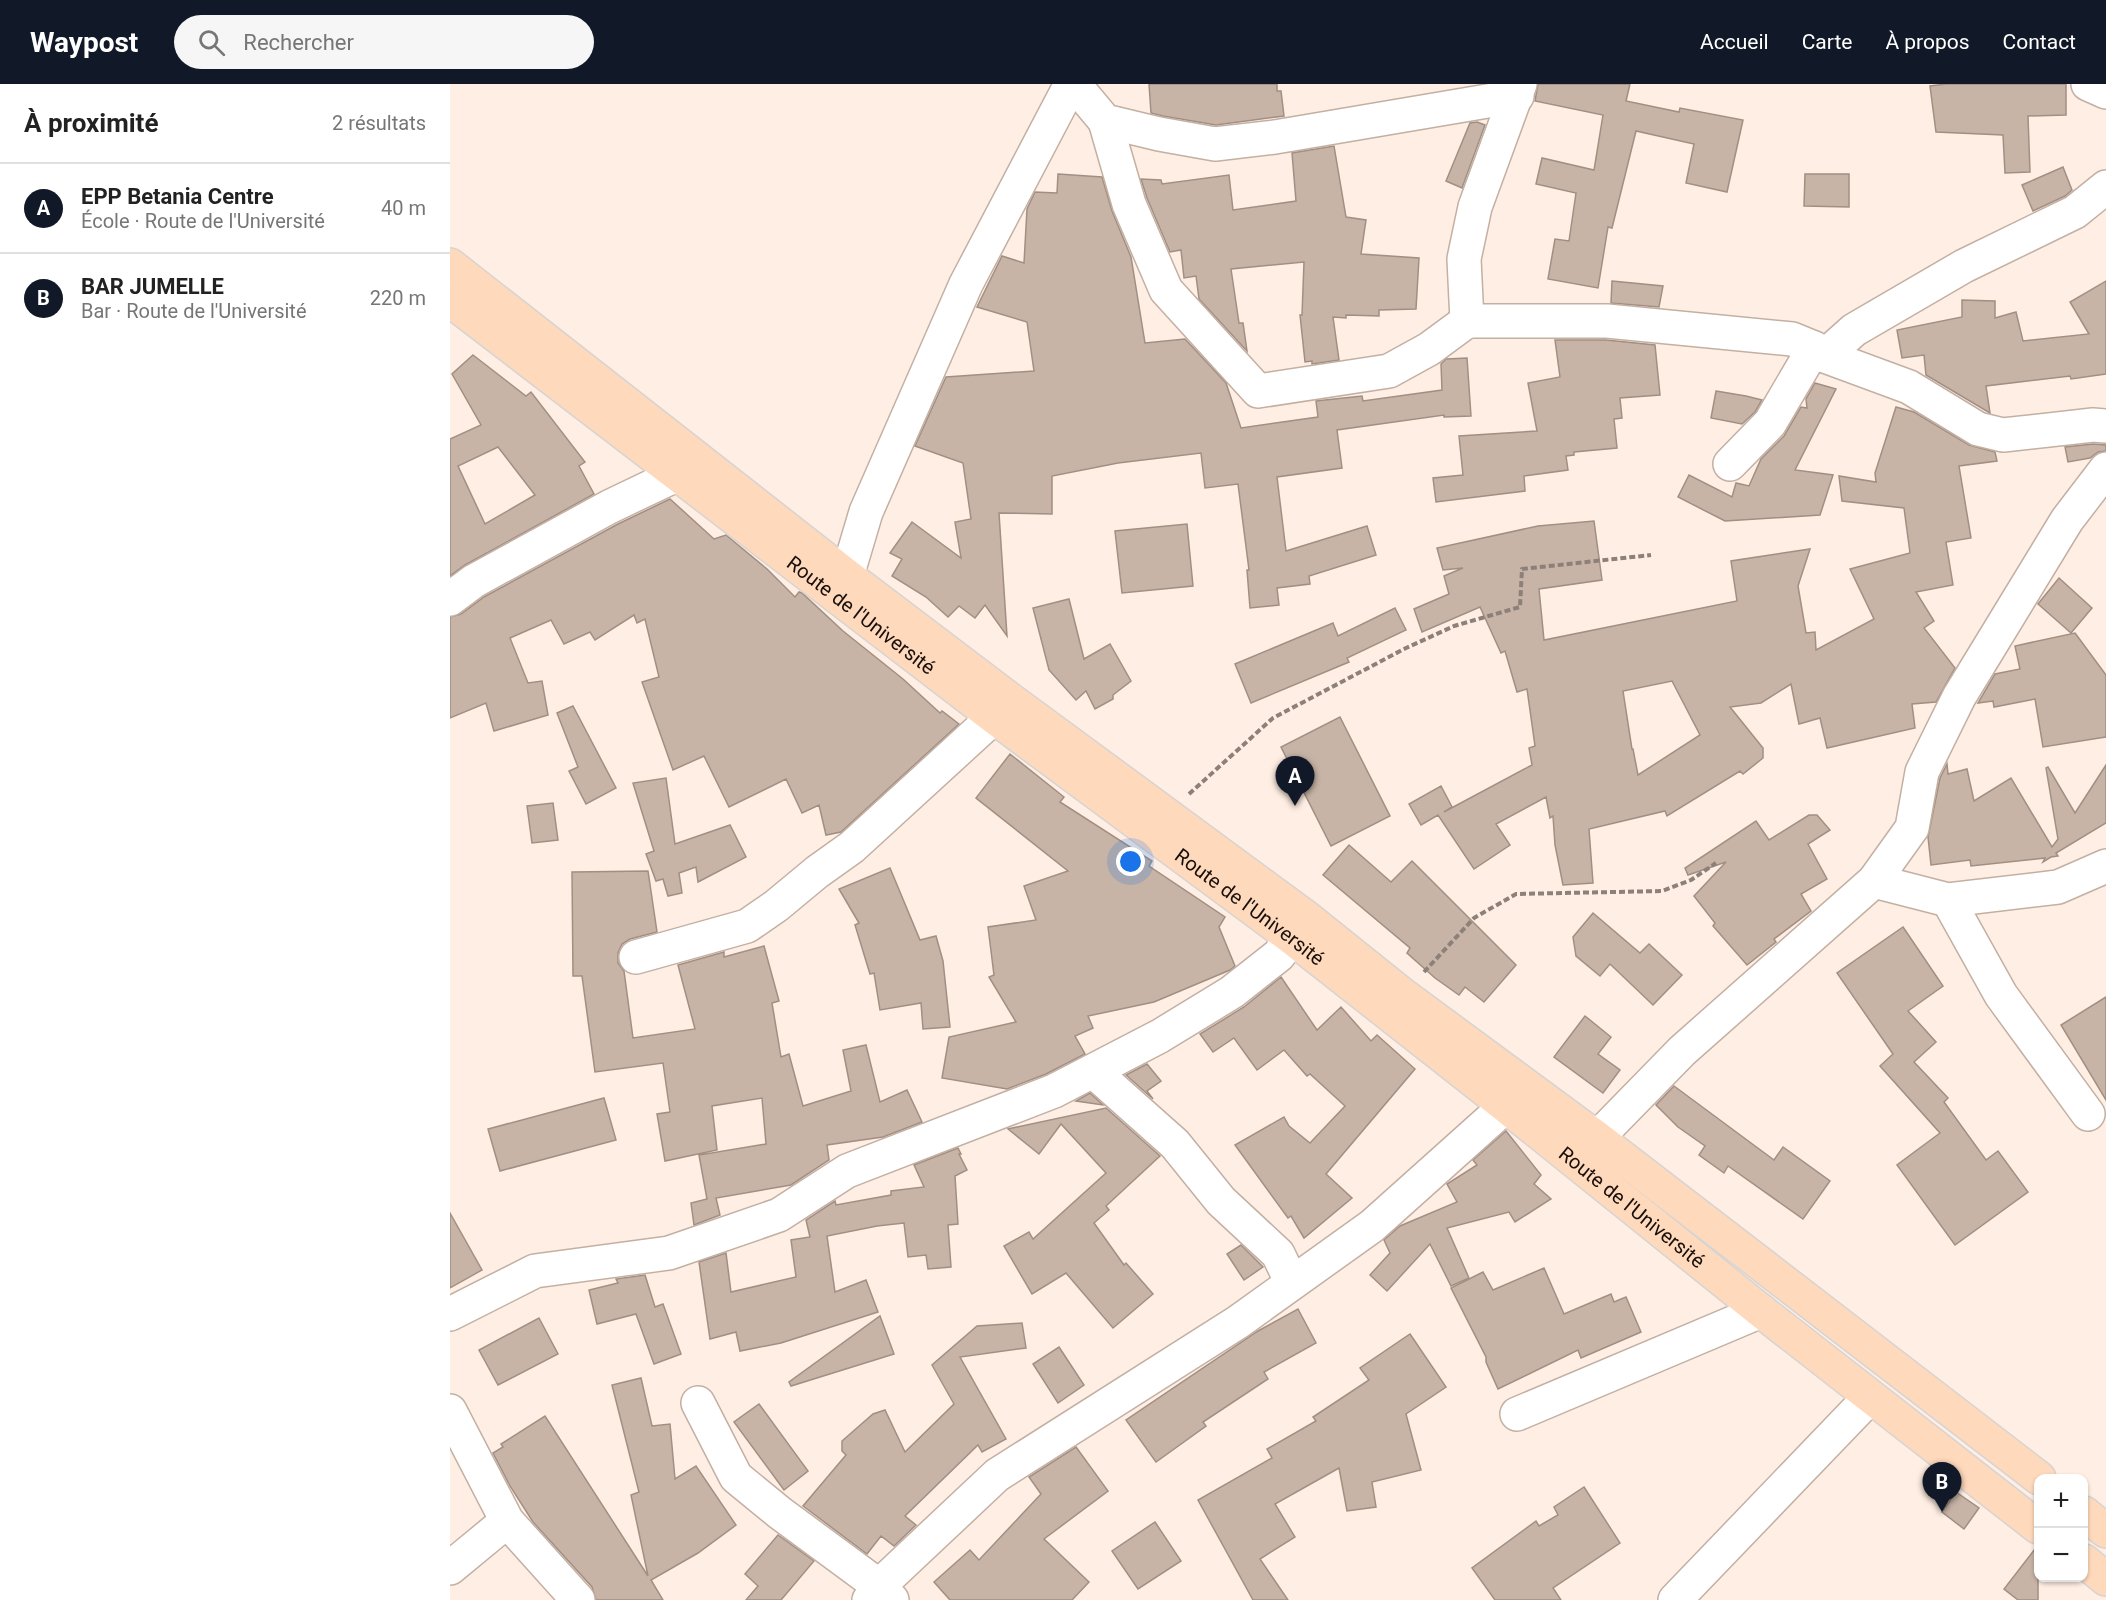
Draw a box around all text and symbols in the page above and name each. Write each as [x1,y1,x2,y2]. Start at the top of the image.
search box [174,15,594,69]
text: Waypost [30,26,138,59]
icon: search [195,26,228,59]
text: Rechercher [243,30,354,55]
text: Accueil [1700,30,1769,54]
text: Carte [1802,30,1852,54]
text: À propos [1885,30,1970,54]
text: Contact [2003,30,2076,54]
text: À proximité [24,108,158,138]
text: 2 résultats [332,111,426,135]
text: EPP Betania Centre [81,184,274,209]
text: A [37,196,50,220]
text: 40 m [381,196,426,220]
text: École · Route de l'Université [81,209,325,233]
text: BAR JUMELLE [81,274,224,299]
text: B [37,286,50,310]
text: 220 m [370,286,426,310]
text: Bar · Route de l'Université [81,299,307,323]
street label: Route de l'Université [782,551,940,680]
pin: A [1276,756,1314,806]
street label: Route de l'Université [1170,843,1329,971]
your location [1116,847,1145,876]
street label: Route de l'Université [1554,1141,1710,1273]
pin: B [1922,1462,1962,1512]
map controls [2034,1474,2088,1582]
button: + [2034,1474,2088,1528]
button: − [2034,1528,2088,1582]

